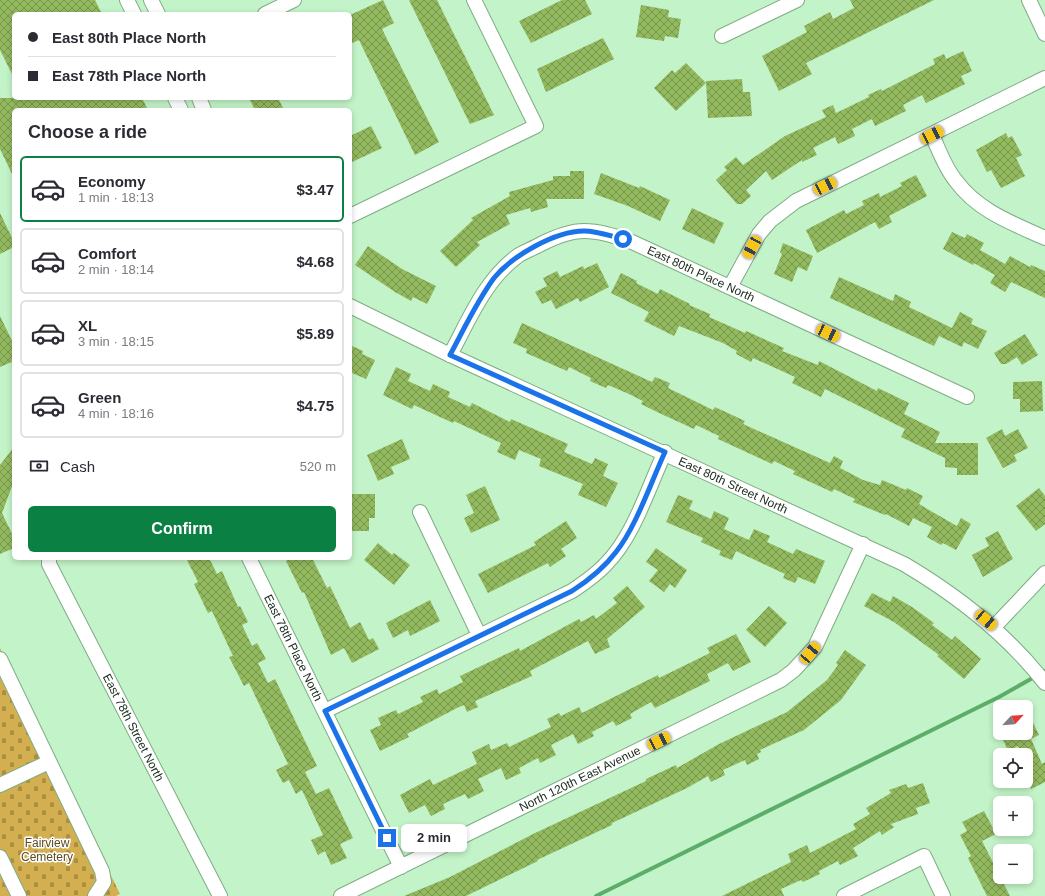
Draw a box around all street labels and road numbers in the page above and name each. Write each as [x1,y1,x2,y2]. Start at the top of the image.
street label: East 80th Place North [645,243,757,305]
street label: East 80th Street North [676,454,790,517]
street label: East 78th Place North [261,592,325,703]
street label: East 78th Street North [100,671,167,784]
street label: North 120th East Avenue [517,743,643,814]

